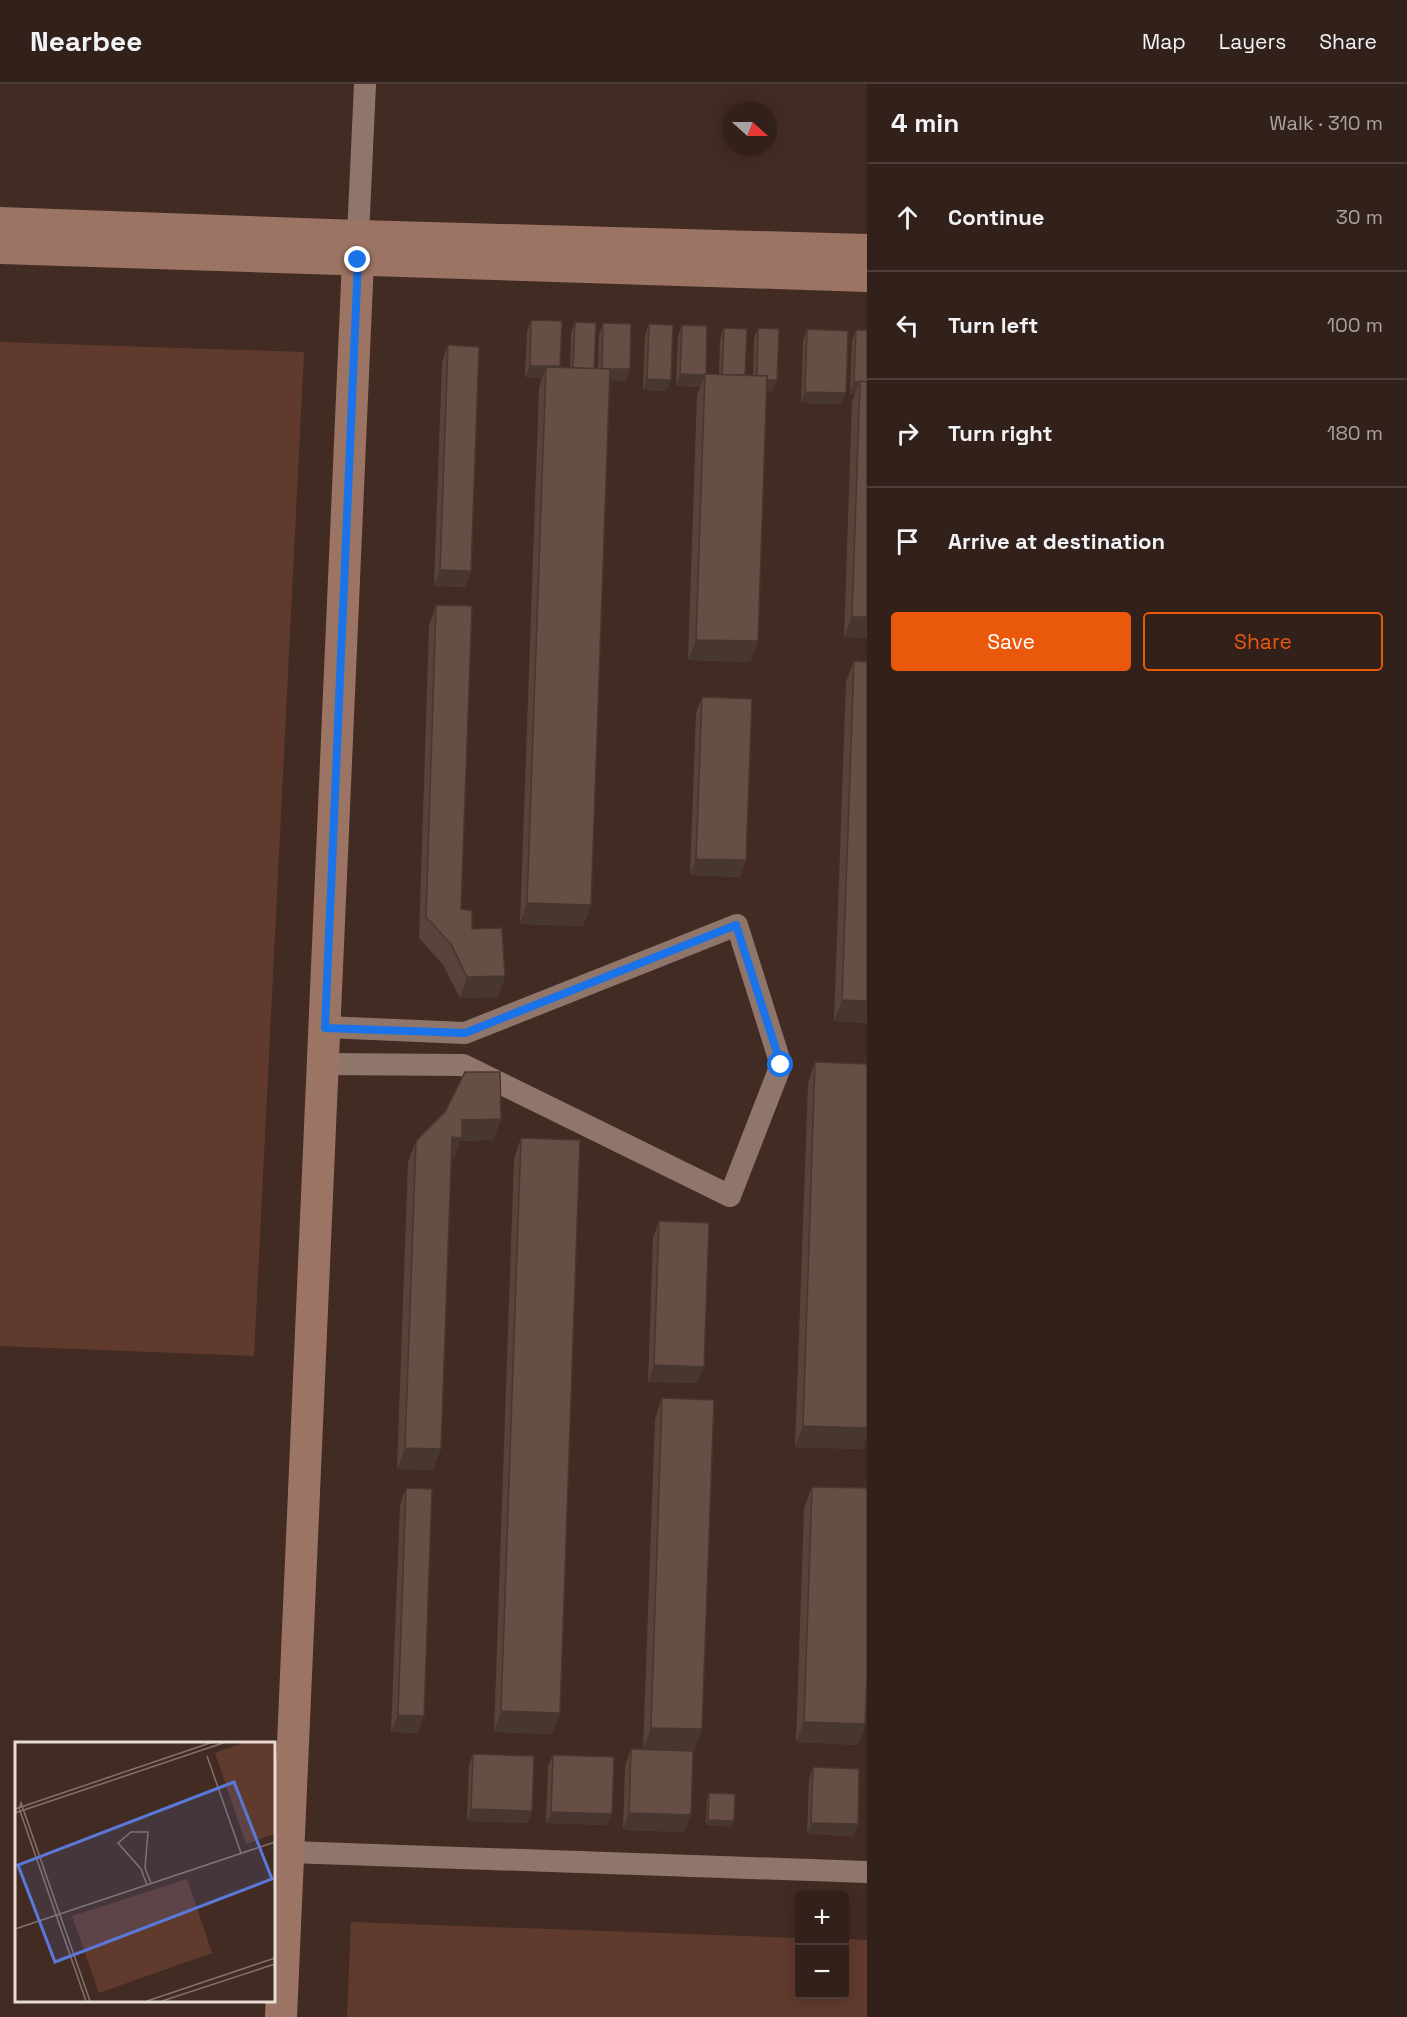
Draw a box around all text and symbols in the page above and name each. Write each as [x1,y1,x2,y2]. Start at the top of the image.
text: Nearbee [30,23,142,59]
text: Map [1142,28,1186,55]
text: Layers [1219,28,1286,55]
text: Share [1319,28,1377,55]
north arrow [723,102,777,156]
text: 4 min [891,106,959,140]
text: Walk · 310 m [1269,110,1383,136]
icon: ahead [891,201,924,234]
text: Continue [948,203,1044,231]
text: 30 m [1336,204,1383,230]
route end [344,246,370,272]
icon: left [891,309,924,342]
text: Turn left [948,311,1038,339]
text: 100 m [1327,312,1383,338]
icon: right [891,417,924,450]
text: Turn right [948,419,1053,447]
text: 180 m [1327,420,1383,446]
icon: arrive [891,525,924,558]
text: Arrive at destination [948,527,1165,555]
button: Save [891,612,1131,671]
button: Share [1143,612,1383,671]
route start [767,1051,793,1077]
inset map [15,1742,274,2002]
map controls [795,1891,849,1999]
button: + [795,1891,849,1945]
button: − [795,1945,849,1999]

